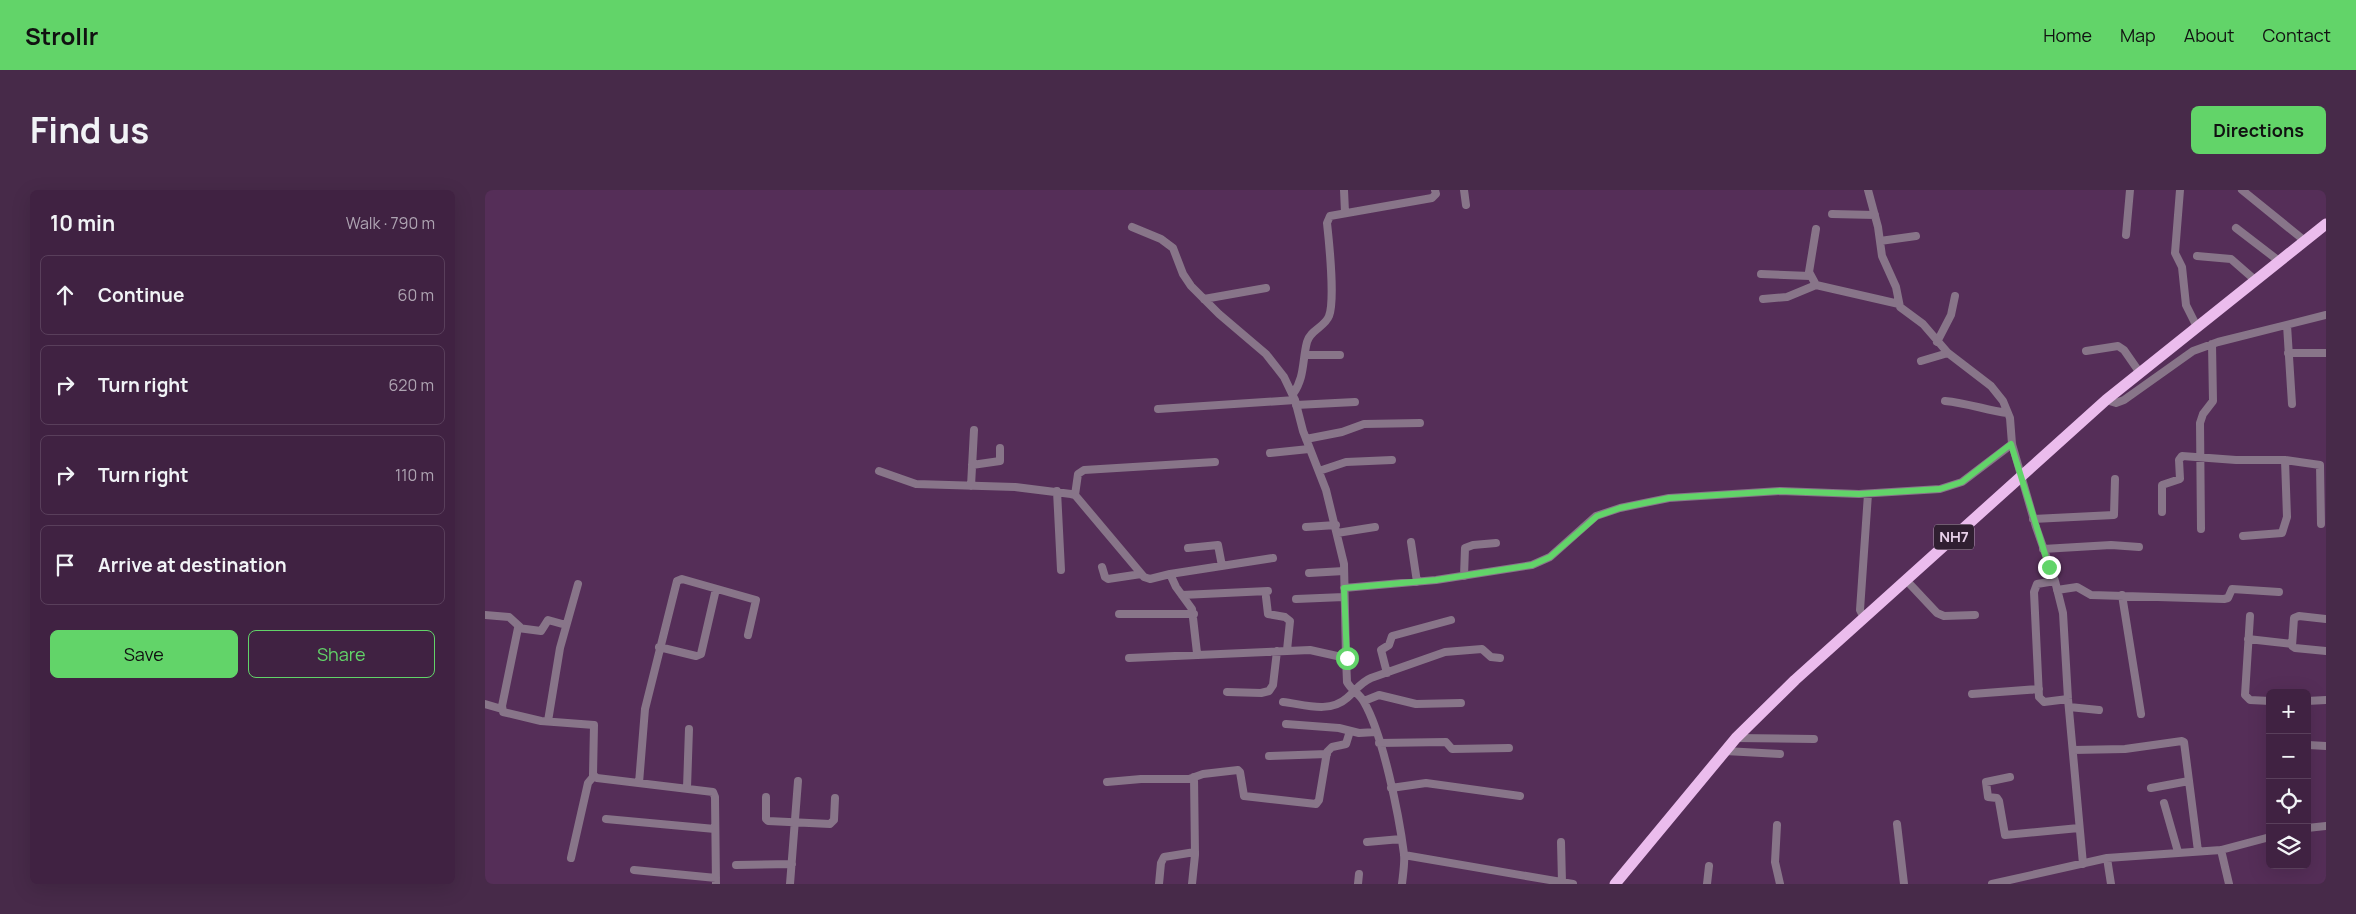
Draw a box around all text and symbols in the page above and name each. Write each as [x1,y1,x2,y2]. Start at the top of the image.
text: Strollr [25,19,98,52]
text: Home [2043,23,2092,47]
text: Map [2120,23,2156,47]
text: About [2184,23,2234,47]
text: Contact [2262,23,2331,47]
text: Find us [30,106,149,154]
button: Directions [2191,106,2326,154]
text: 10 min [50,209,115,237]
text: Walk · 790 m [346,212,435,234]
icon: ahead [51,281,79,309]
text: Continue [98,282,184,308]
text: 60 m [398,284,434,306]
icon: right [51,371,79,399]
text: Turn right [98,372,188,398]
text: 620 m [388,374,434,396]
icon: right [51,461,79,489]
text: Turn right [98,462,188,488]
text: 110 m [395,464,434,486]
road number: NH7 [1934,524,1974,550]
icon: arrive [51,551,79,579]
text: Arrive at destination [98,552,287,578]
route end [2038,556,2061,579]
button: Save [50,630,238,678]
button: Share [248,630,435,678]
route start [1336,647,1359,670]
map controls [2266,689,2311,869]
button: + [2266,689,2311,734]
button: − [2266,734,2311,779]
button: locate [2266,779,2311,824]
button: layers [2266,824,2311,869]

